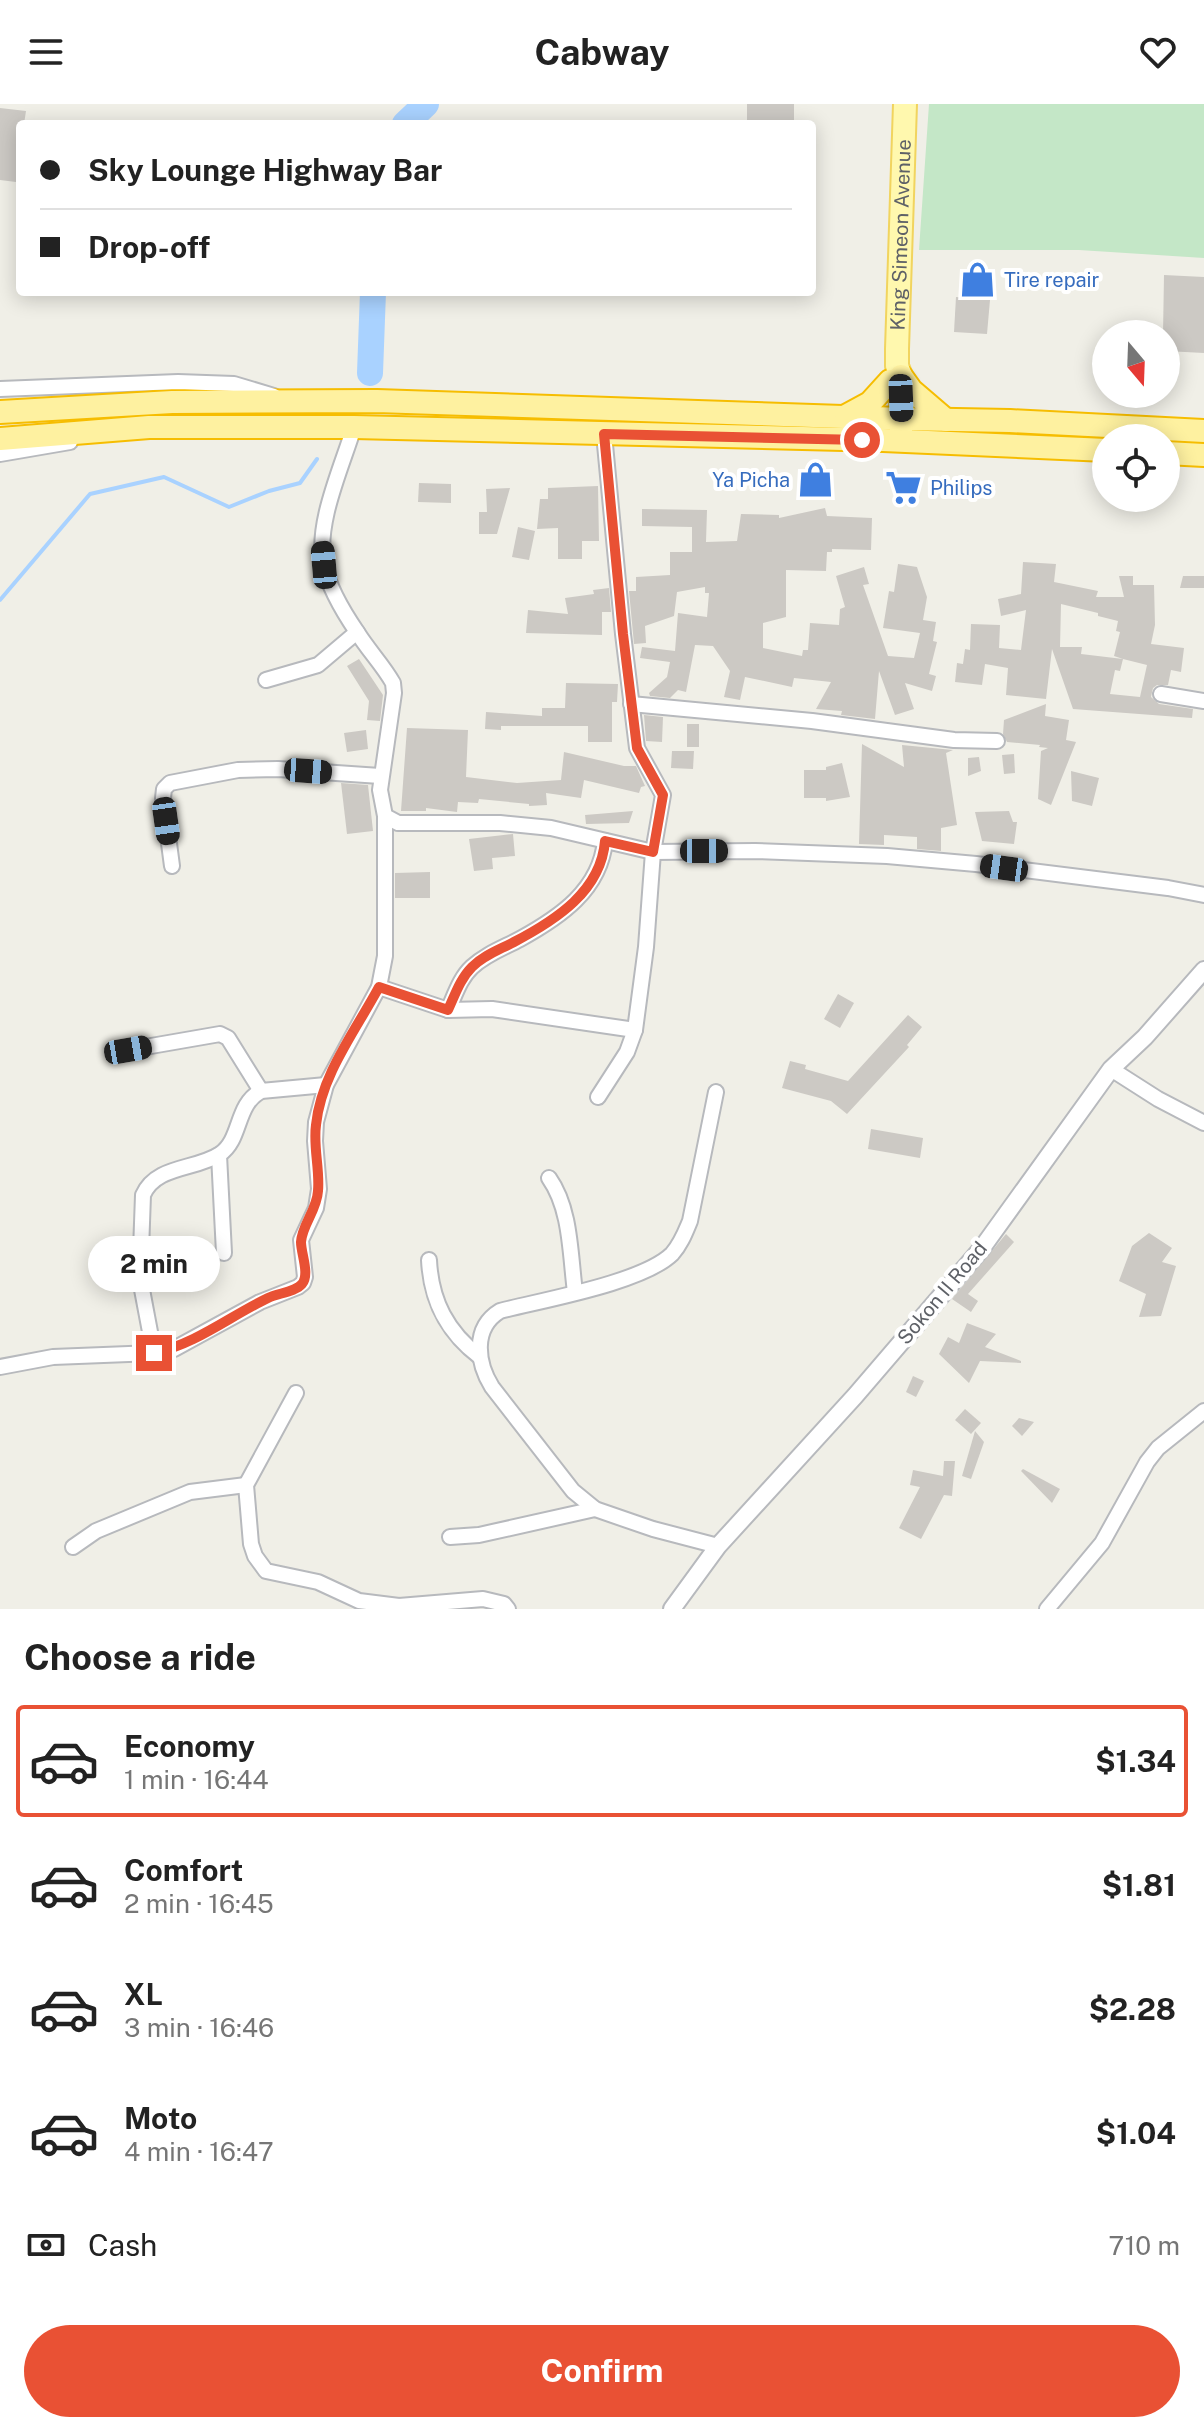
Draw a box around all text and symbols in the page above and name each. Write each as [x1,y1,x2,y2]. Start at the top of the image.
icon: menu [24,30,68,74]
icon: heart [1136,30,1180,74]
text: Cabway [535,31,669,73]
street label: King Simeon Avenue [886,139,916,331]
text: Sky Lounge Highway Bar [88,152,442,188]
text: Drop-off [88,229,210,265]
shop icon: Tire repair [959,261,997,299]
place label: Tire repair [1004,268,1100,292]
north arrow [1092,320,1180,408]
map controls [1092,320,1180,512]
car [888,374,914,422]
route start [844,422,880,458]
button: locate [1092,424,1180,512]
shop icon: Ya Picha [797,461,835,499]
place label: Ya Picha [712,468,790,492]
supermarket icon: Philips [885,469,923,507]
place label: Philips [930,476,992,500]
car [310,540,338,590]
car [283,757,333,785]
car [151,796,181,846]
car [680,839,728,863]
car [979,853,1029,883]
car [102,1034,154,1066]
callout: 2 min [88,1237,220,1293]
street label: Sokon II Road [892,1237,992,1349]
text: 2 min [120,1248,188,1279]
route end [136,1335,172,1371]
text: Choose a ride [24,1636,256,1678]
icon: car [28,1725,100,1797]
text: Economy [124,1728,255,1764]
text: $1.34 [1095,1743,1176,1779]
text: 1 min · 16:44 [124,1764,269,1795]
icon: car [28,1849,100,1921]
text: Comfort [124,1852,243,1888]
text: $1.81 [1102,1867,1176,1903]
text: 2 min · 16:45 [124,1888,274,1919]
icon: car [28,1973,100,2045]
text: XL [124,1976,163,2012]
text: $2.28 [1089,1991,1176,2027]
text: 3 min · 16:46 [124,2012,274,2043]
icon: car [28,2097,100,2169]
text: Moto [124,2100,197,2136]
text: $1.04 [1096,2115,1176,2151]
text: 4 min · 16:47 [124,2136,274,2167]
icon: cash [24,2223,68,2267]
text: Cash [88,2227,157,2263]
text: 710 m [1109,2230,1180,2261]
button: Confirm [24,2325,1180,2417]

